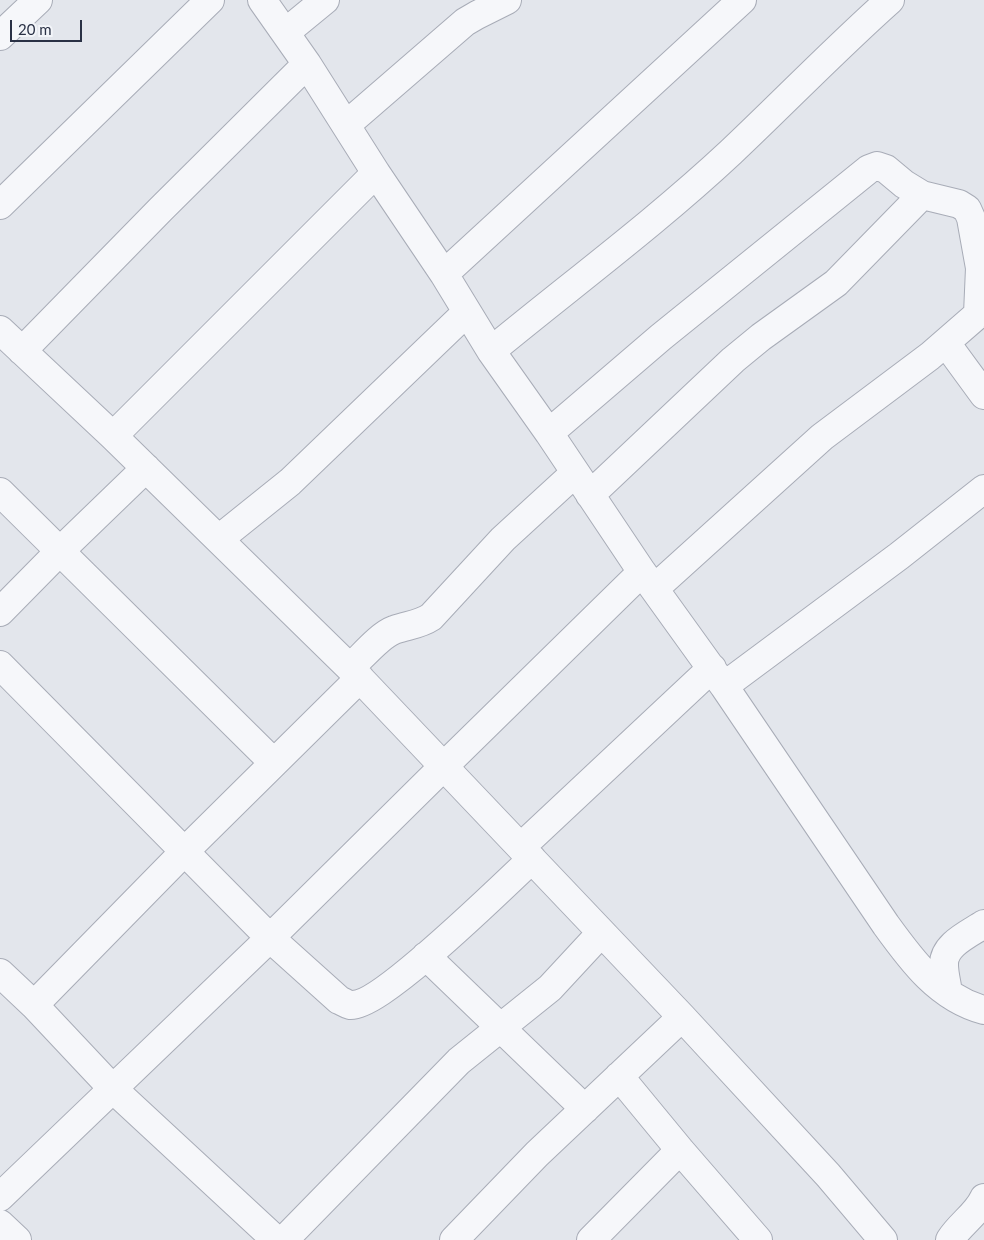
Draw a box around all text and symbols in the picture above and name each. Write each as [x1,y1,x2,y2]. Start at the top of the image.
scale bar [12,10,85,42]
text: 20 m [18,20,52,38]

